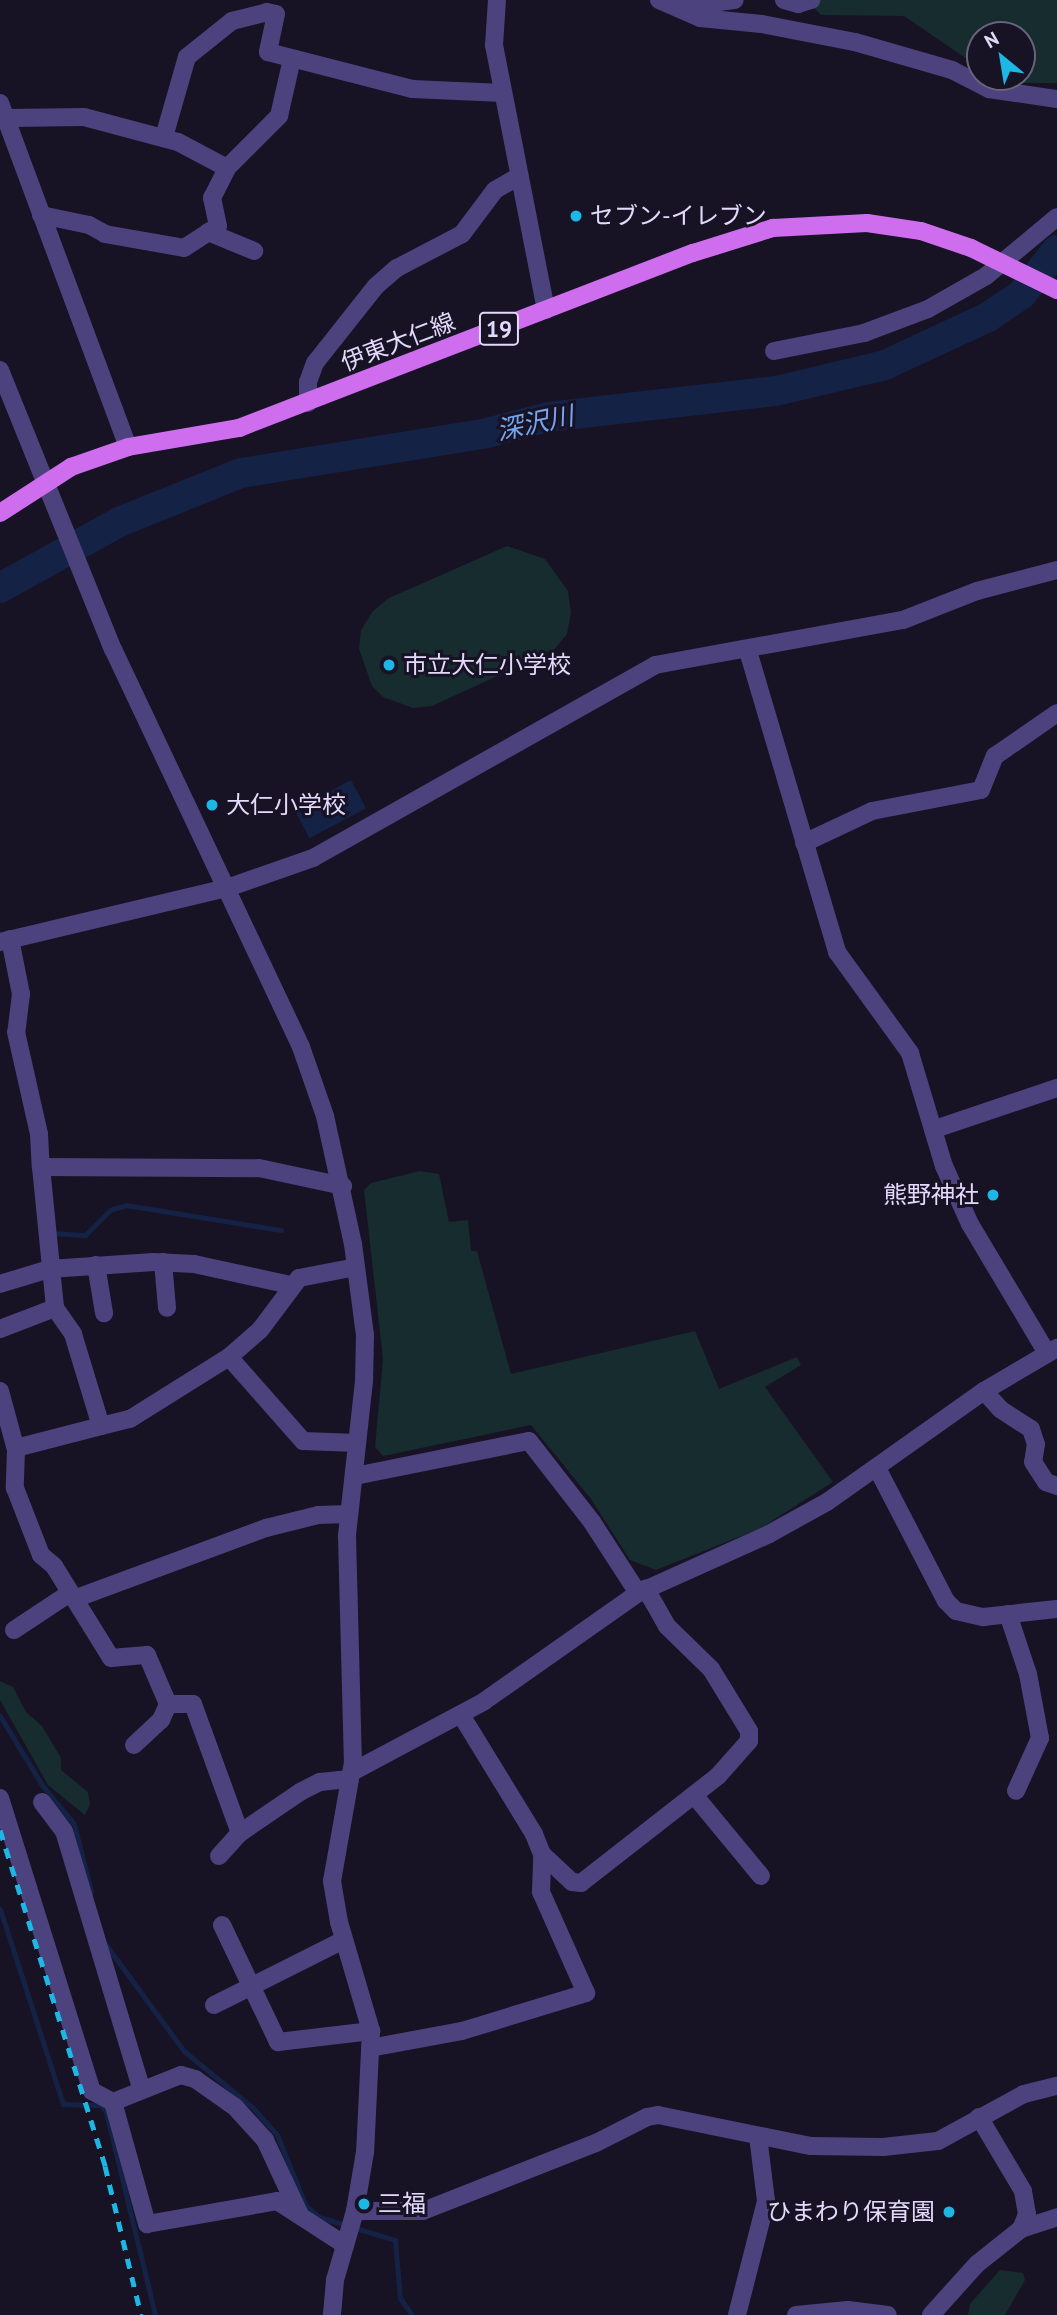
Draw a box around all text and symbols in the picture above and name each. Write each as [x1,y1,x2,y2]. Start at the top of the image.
north arrow [966,21,1036,91]
text: N [980,26,1003,53]
place label: セブン-イレブン [590,202,767,230]
marker: セブン-イレブン [568,208,584,224]
street label: 伊東大仁線 [337,307,459,377]
road number: 19 [478,310,520,348]
water label: 深沢川 [494,400,576,446]
place label: 市立大仁小学校 [403,651,571,679]
marker: 市立大仁小学校 [381,657,397,673]
place label: 大仁小学校 [226,791,346,819]
marker: 大仁小学校 [204,797,220,813]
place label: 熊野神社 [883,1181,979,1209]
marker: 熊野神社 [985,1187,1001,1203]
place label: 三福 [378,2190,426,2218]
marker: 三福 [356,2196,372,2212]
place label: ひまわり保育園 [767,2198,935,2226]
marker: ひまわり保育園 [941,2204,957,2220]

